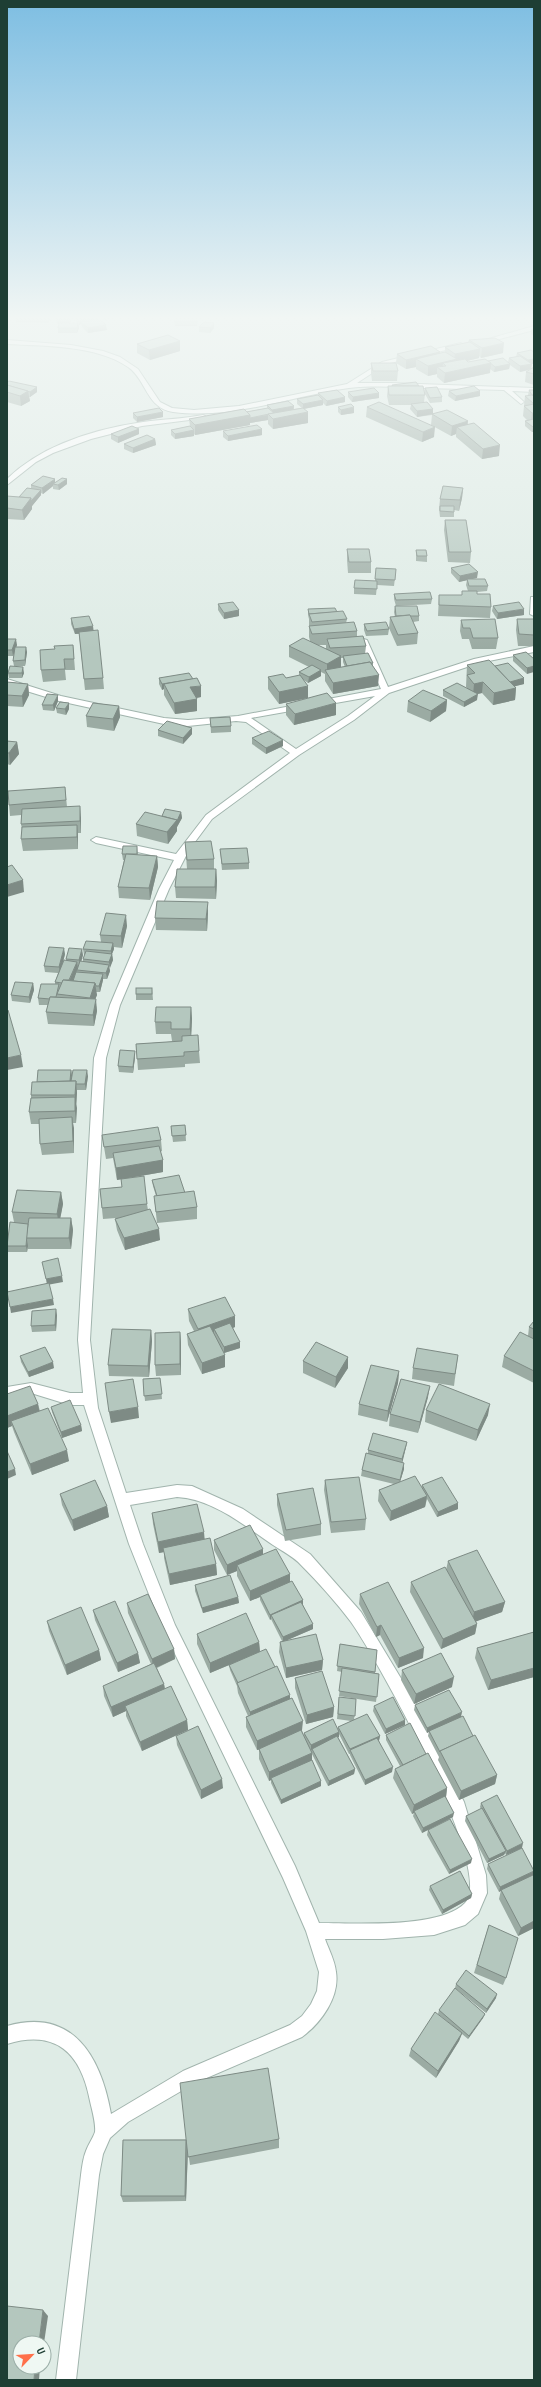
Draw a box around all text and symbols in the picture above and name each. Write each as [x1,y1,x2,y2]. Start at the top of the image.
north arrow [12,2335,52,2375]
text: U [34,2345,49,2357]

